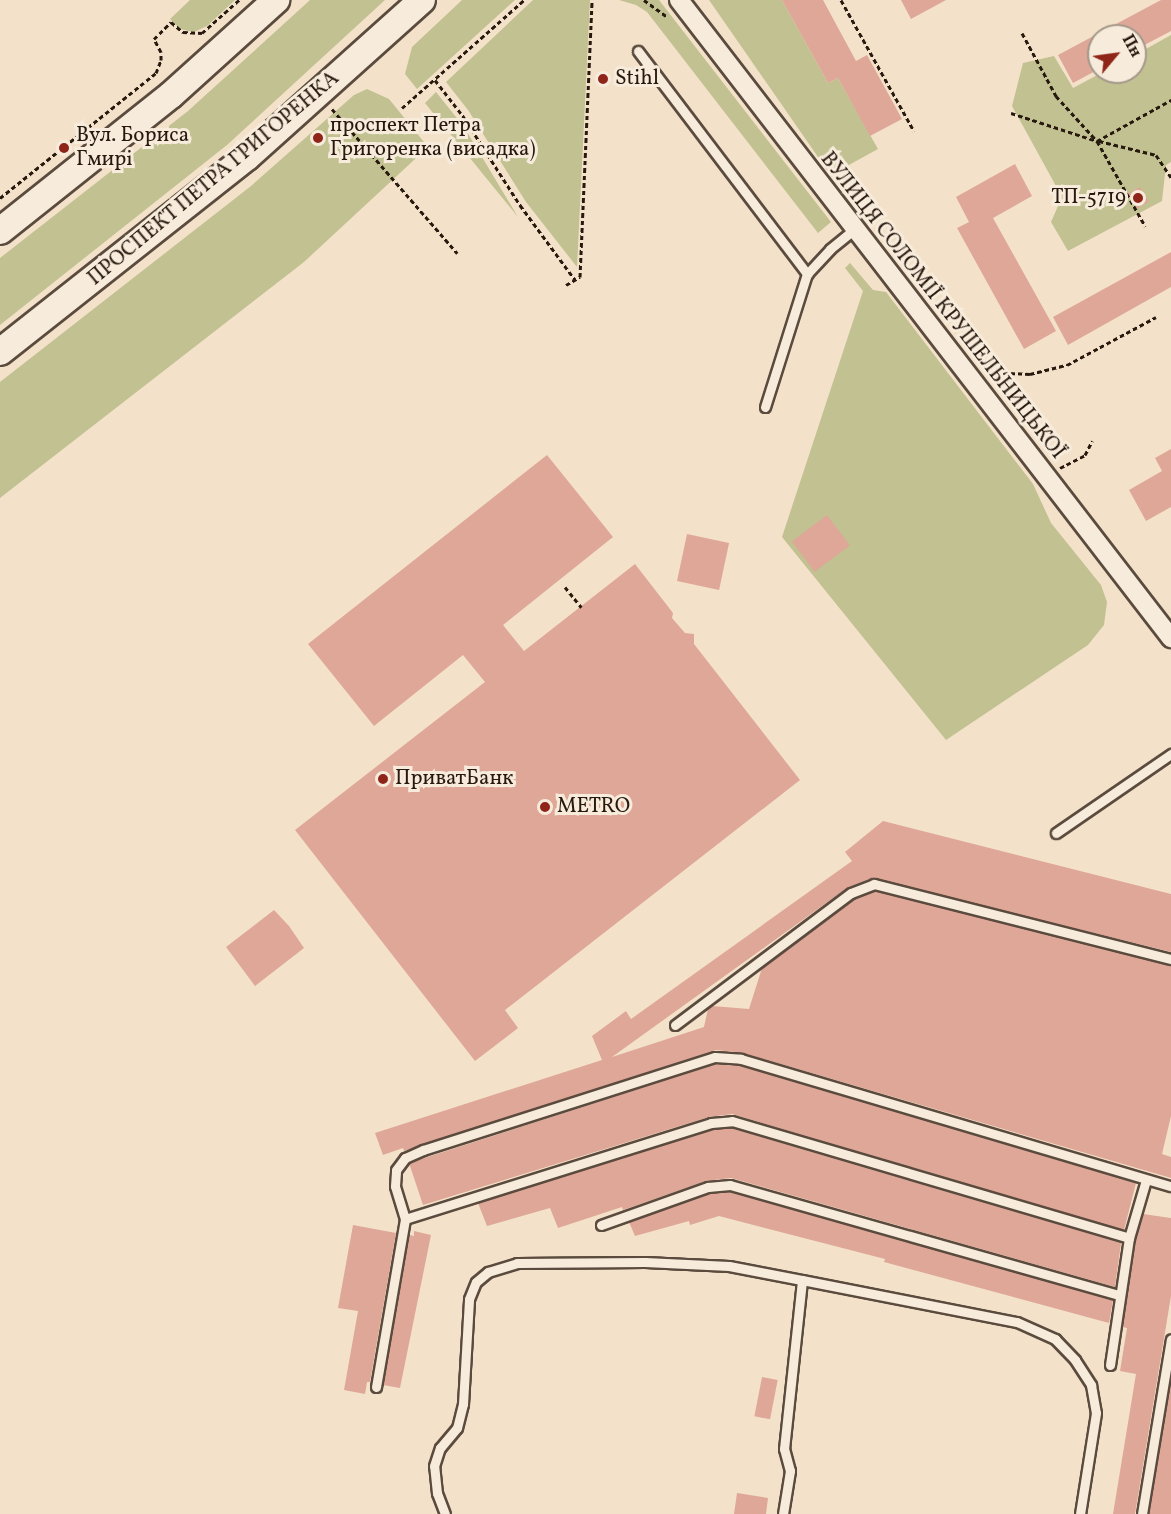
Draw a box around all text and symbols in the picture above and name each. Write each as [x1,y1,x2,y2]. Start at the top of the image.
north arrow [1087,24,1147,84]
text: Пн [1116,31,1146,62]
street label: ПРОСПЕКТ ПЕТРА ГРИГОРЕНКА [83,66,345,292]
place label: Stihl [615,66,659,92]
marker: Stihl [596,72,610,86]
place label: проспект Петра Григоренка (висадка) [330,113,536,163]
place label: Вул. Бориса Гмирі [76,123,189,173]
marker: проспект Петра Григоренка (висадка) [311,131,325,145]
marker: Вул. Бориса Гмирі [57,141,71,155]
street label: ВУЛИЦЯ СОЛОМІЇ КРУШЕЛЬНИЦЬКОЇ [814,147,1070,465]
place label: ТП-5719 [1051,185,1126,211]
marker: ТП-5719 [1131,191,1145,205]
place label: ПриватБанк [395,766,513,792]
marker: ПриватБанк [376,772,390,786]
place label: METRO [557,794,630,820]
marker: METRO [538,800,552,814]

